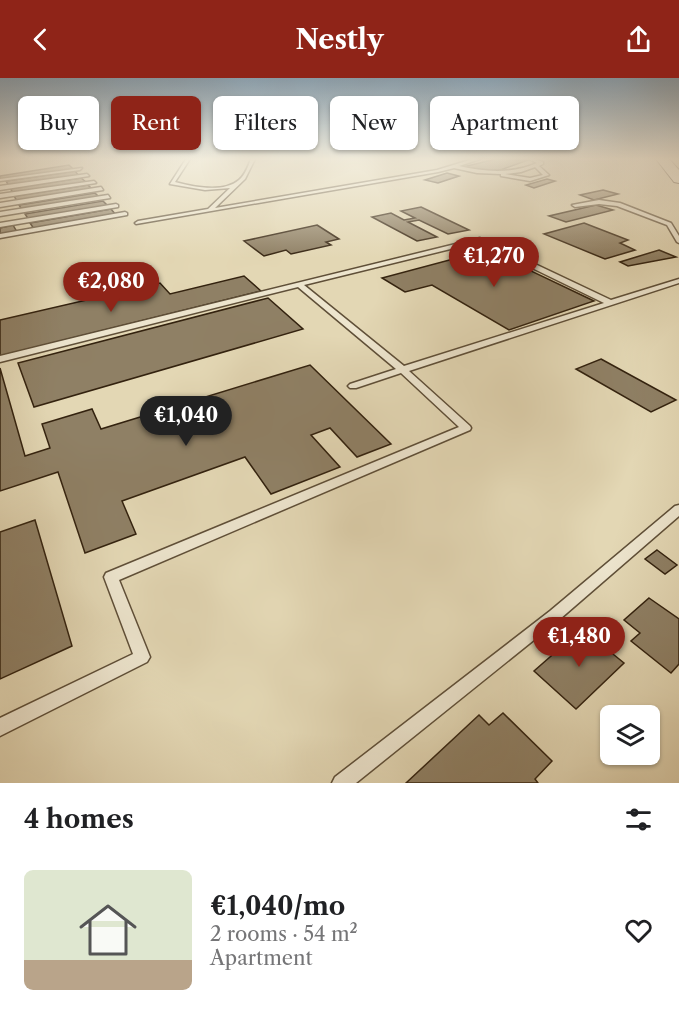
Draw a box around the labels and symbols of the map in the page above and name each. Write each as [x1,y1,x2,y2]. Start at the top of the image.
pin: €1,270 [445,237,543,288]
pin: €2,080 [62,262,160,313]
pin: €1,040 [137,396,235,447]
pin: €1,480 [530,617,628,668]

